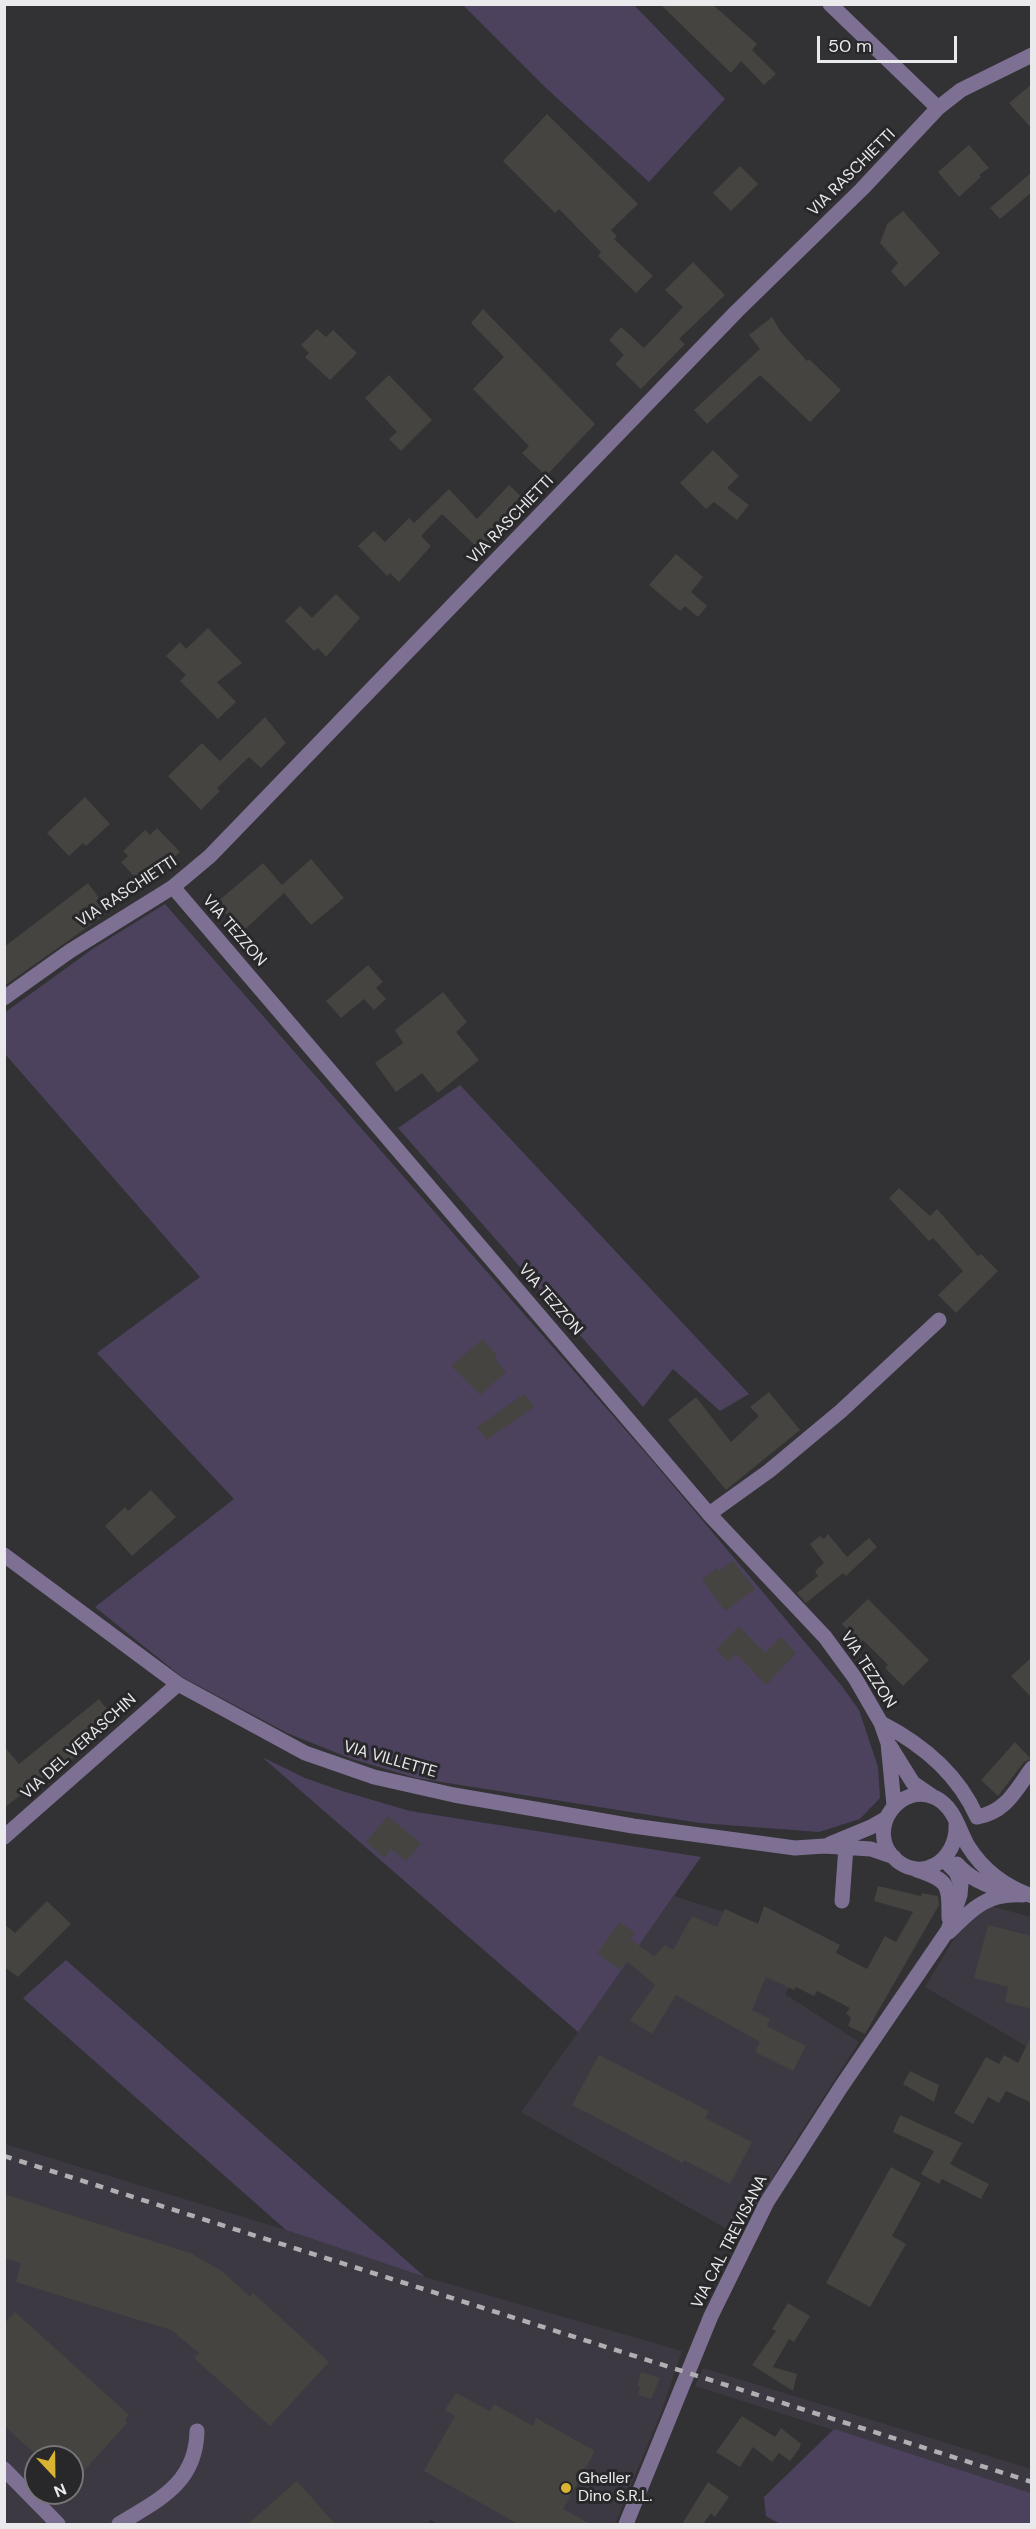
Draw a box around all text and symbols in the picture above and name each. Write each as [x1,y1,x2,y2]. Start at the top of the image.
scale bar [820,24,960,62]
text: 50 m [828,34,872,58]
street label: VIA RASCHIETTI [804,125,900,221]
street label: VIA RASCHIETTI [464,472,558,568]
street label: VIA RASCHIETTI [73,852,181,932]
street label: VIA TEZZON [198,892,270,970]
street label: VIA TEZZON [514,1261,586,1339]
street label: VIA TEZZON [836,1628,900,1712]
street label: VIA DEL VERASCHIN [17,1690,141,1804]
street label: VIA VILLETTE [341,1737,439,1783]
street label: VIA CAL TREVISANA [688,2172,772,2312]
north arrow [24,2445,84,2505]
place label: Gheller Dino S.R.L. [578,2469,652,2507]
text: N [51,2478,70,2502]
marker: Gheller Dino S.R.L. [559,2481,573,2495]

